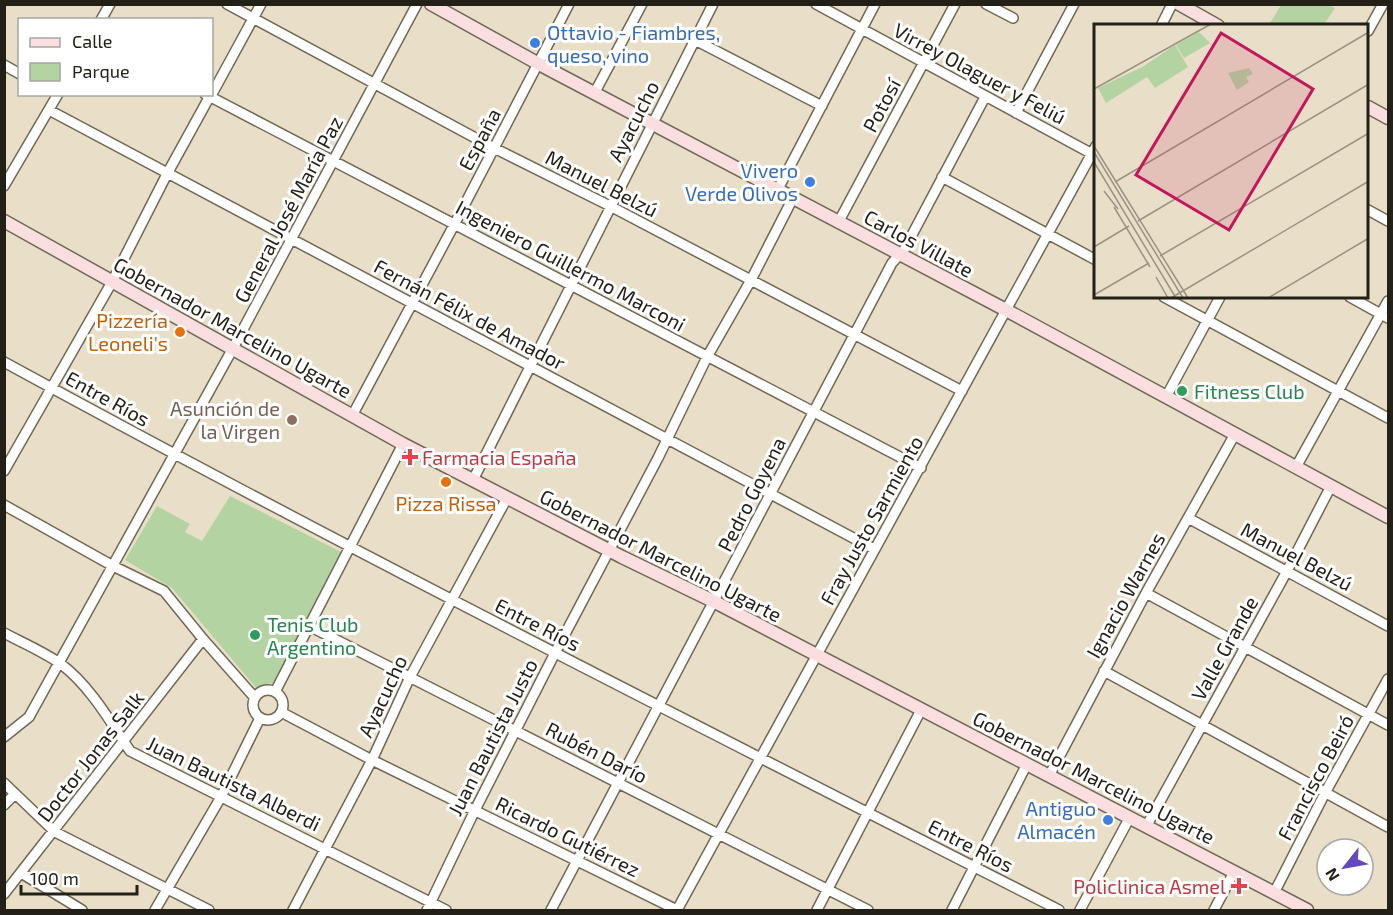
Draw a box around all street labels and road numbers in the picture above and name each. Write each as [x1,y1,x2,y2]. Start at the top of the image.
street label: Virrey Olaguer y Feliú [890,17,1070,129]
street label: Potosí [857,73,905,136]
street label: Ayacucho [602,77,664,165]
street label: España [453,104,505,174]
street label: General José María Paz [229,112,347,306]
street label: Manuel Belzú [542,144,662,222]
street label: Ingeniero Guillermo Marconi [452,194,690,336]
street label: Carlos Villate [860,204,978,282]
street label: Gobernador Marcelino Ugarte [110,251,356,403]
street label: Fernán Félix de Amador [370,253,570,375]
street label: Entre Ríos [62,365,154,431]
street label: Fray Justo Sarmiento [815,431,927,609]
street label: Pedro Goyena [712,433,790,555]
street label: Gobernador Marcelino Ugarte [536,483,786,627]
street label: Manuel Belzú [1237,517,1357,595]
street label: Ignacio Warnes [1081,528,1169,662]
street label: Entre Ríos [491,592,585,656]
street label: Valle Grande [1186,592,1262,704]
street label: Ayacucho [353,651,411,741]
street label: Juan Bautista Justo [442,655,542,819]
street label: Doctor Jonas Salk [32,686,148,826]
street label: Gobernador Marcelino Ugarte [969,705,1219,849]
street label: Francisco Beiró [1272,710,1358,844]
street label: Rubén Darío [542,716,652,788]
street label: Juan Bautista Alberdi [143,731,325,835]
street label: Ricardo Gutiérrez [492,791,644,881]
street label: Entre Ríos [924,813,1018,877]

